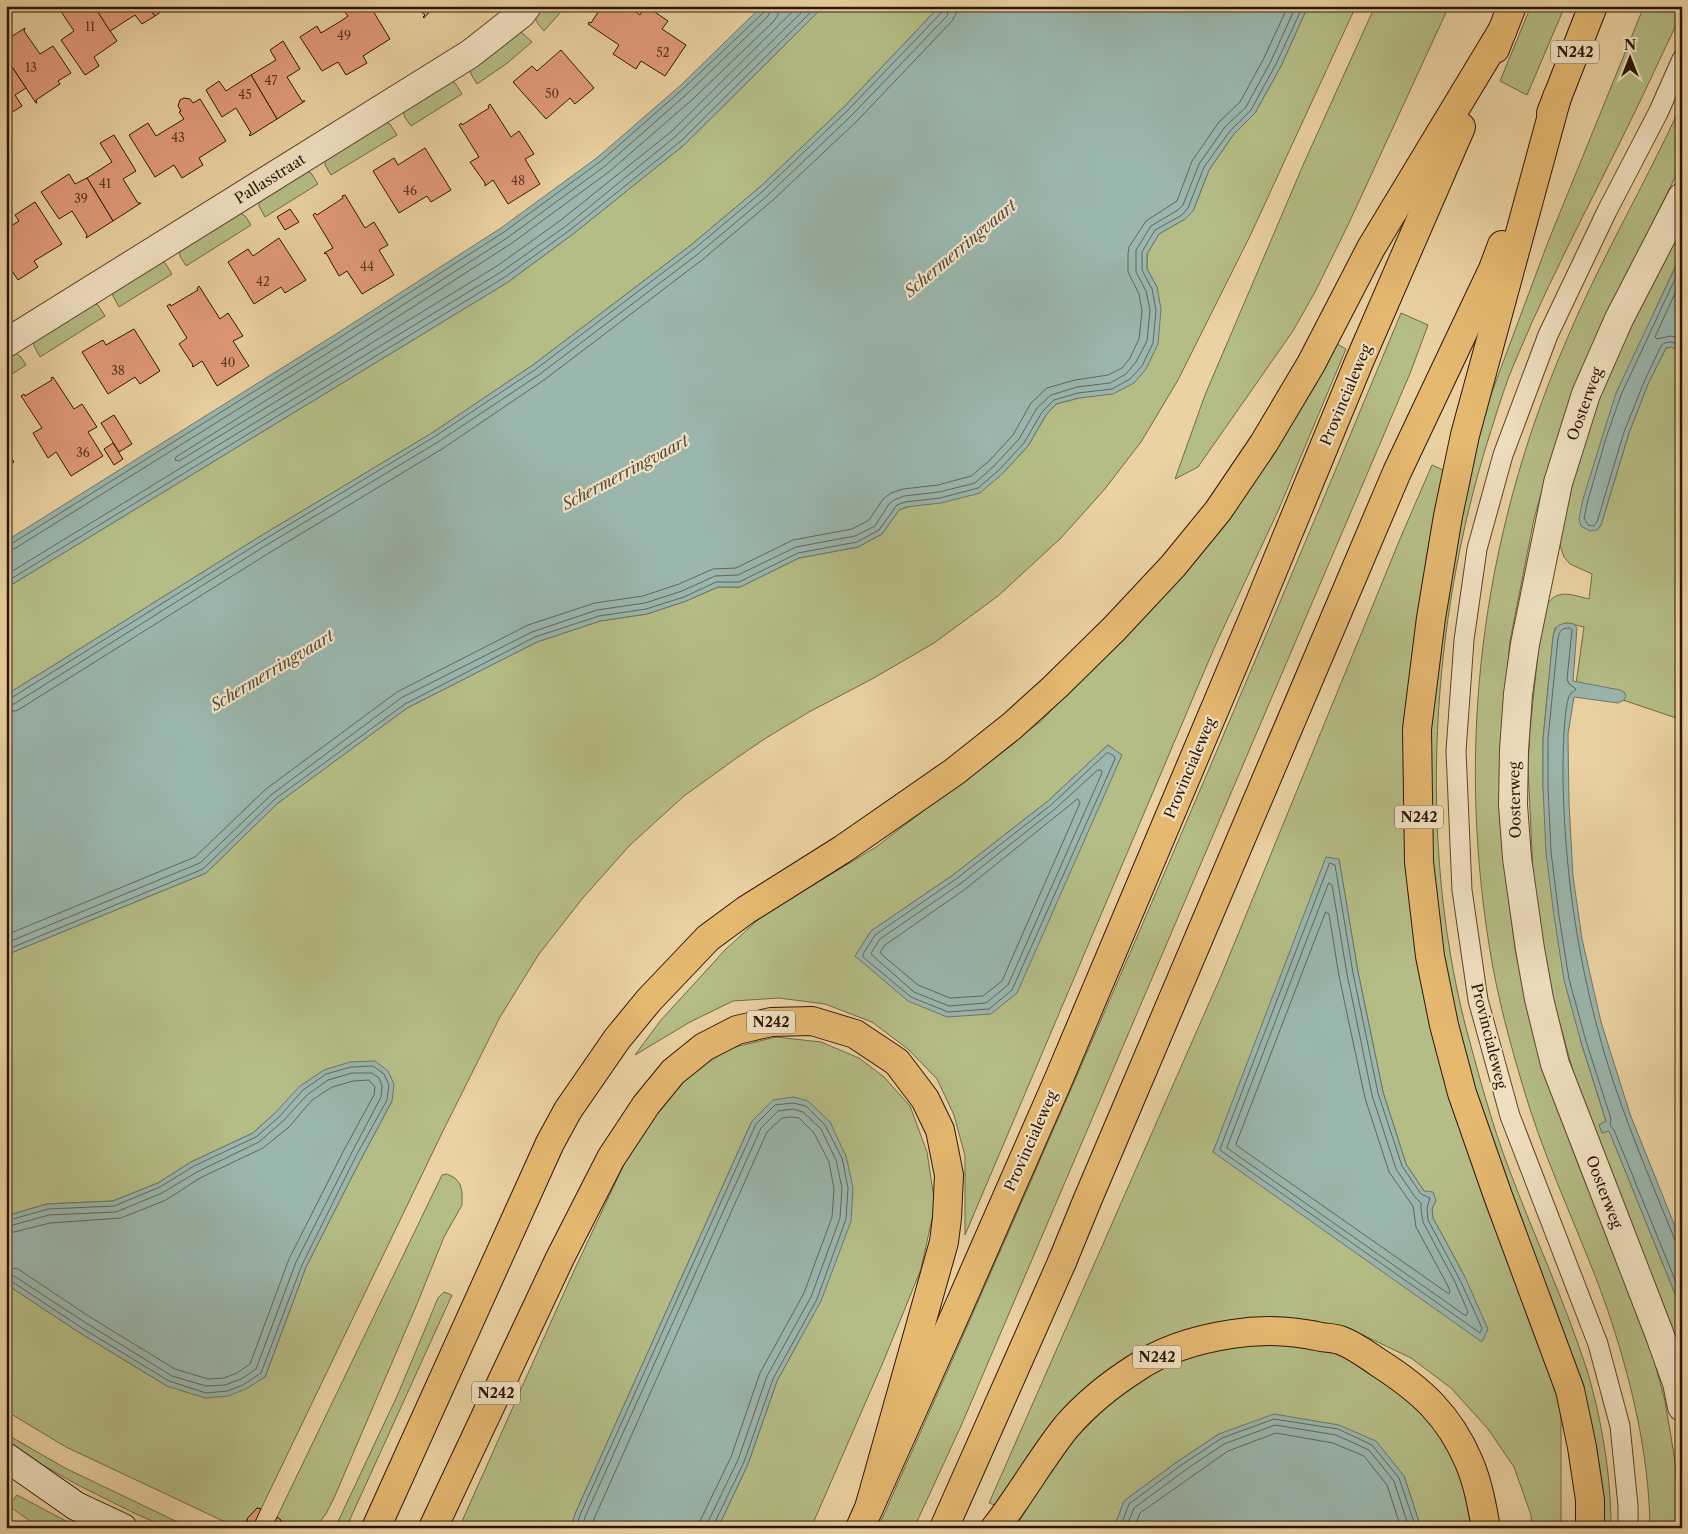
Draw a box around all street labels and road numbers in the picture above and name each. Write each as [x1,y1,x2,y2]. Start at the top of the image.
road number: N242 [1551,41,1599,64]
street label: Pallasstraat [231,149,309,208]
street label: Provincialeweg [1316,341,1375,448]
street label: Oosterweg [1563,365,1607,443]
street label: Provincialeweg [1160,714,1219,821]
street label: Oosterweg [1504,762,1525,838]
road number: N242 [1395,806,1443,829]
street label: Provincialeweg [1467,981,1512,1091]
road number: N242 [747,1010,795,1034]
street label: Provincialeweg [1000,1087,1061,1194]
street label: Oosterweg [1582,1153,1627,1231]
road number: N242 [1133,1345,1181,1368]
road number: N242 [472,1382,520,1405]

